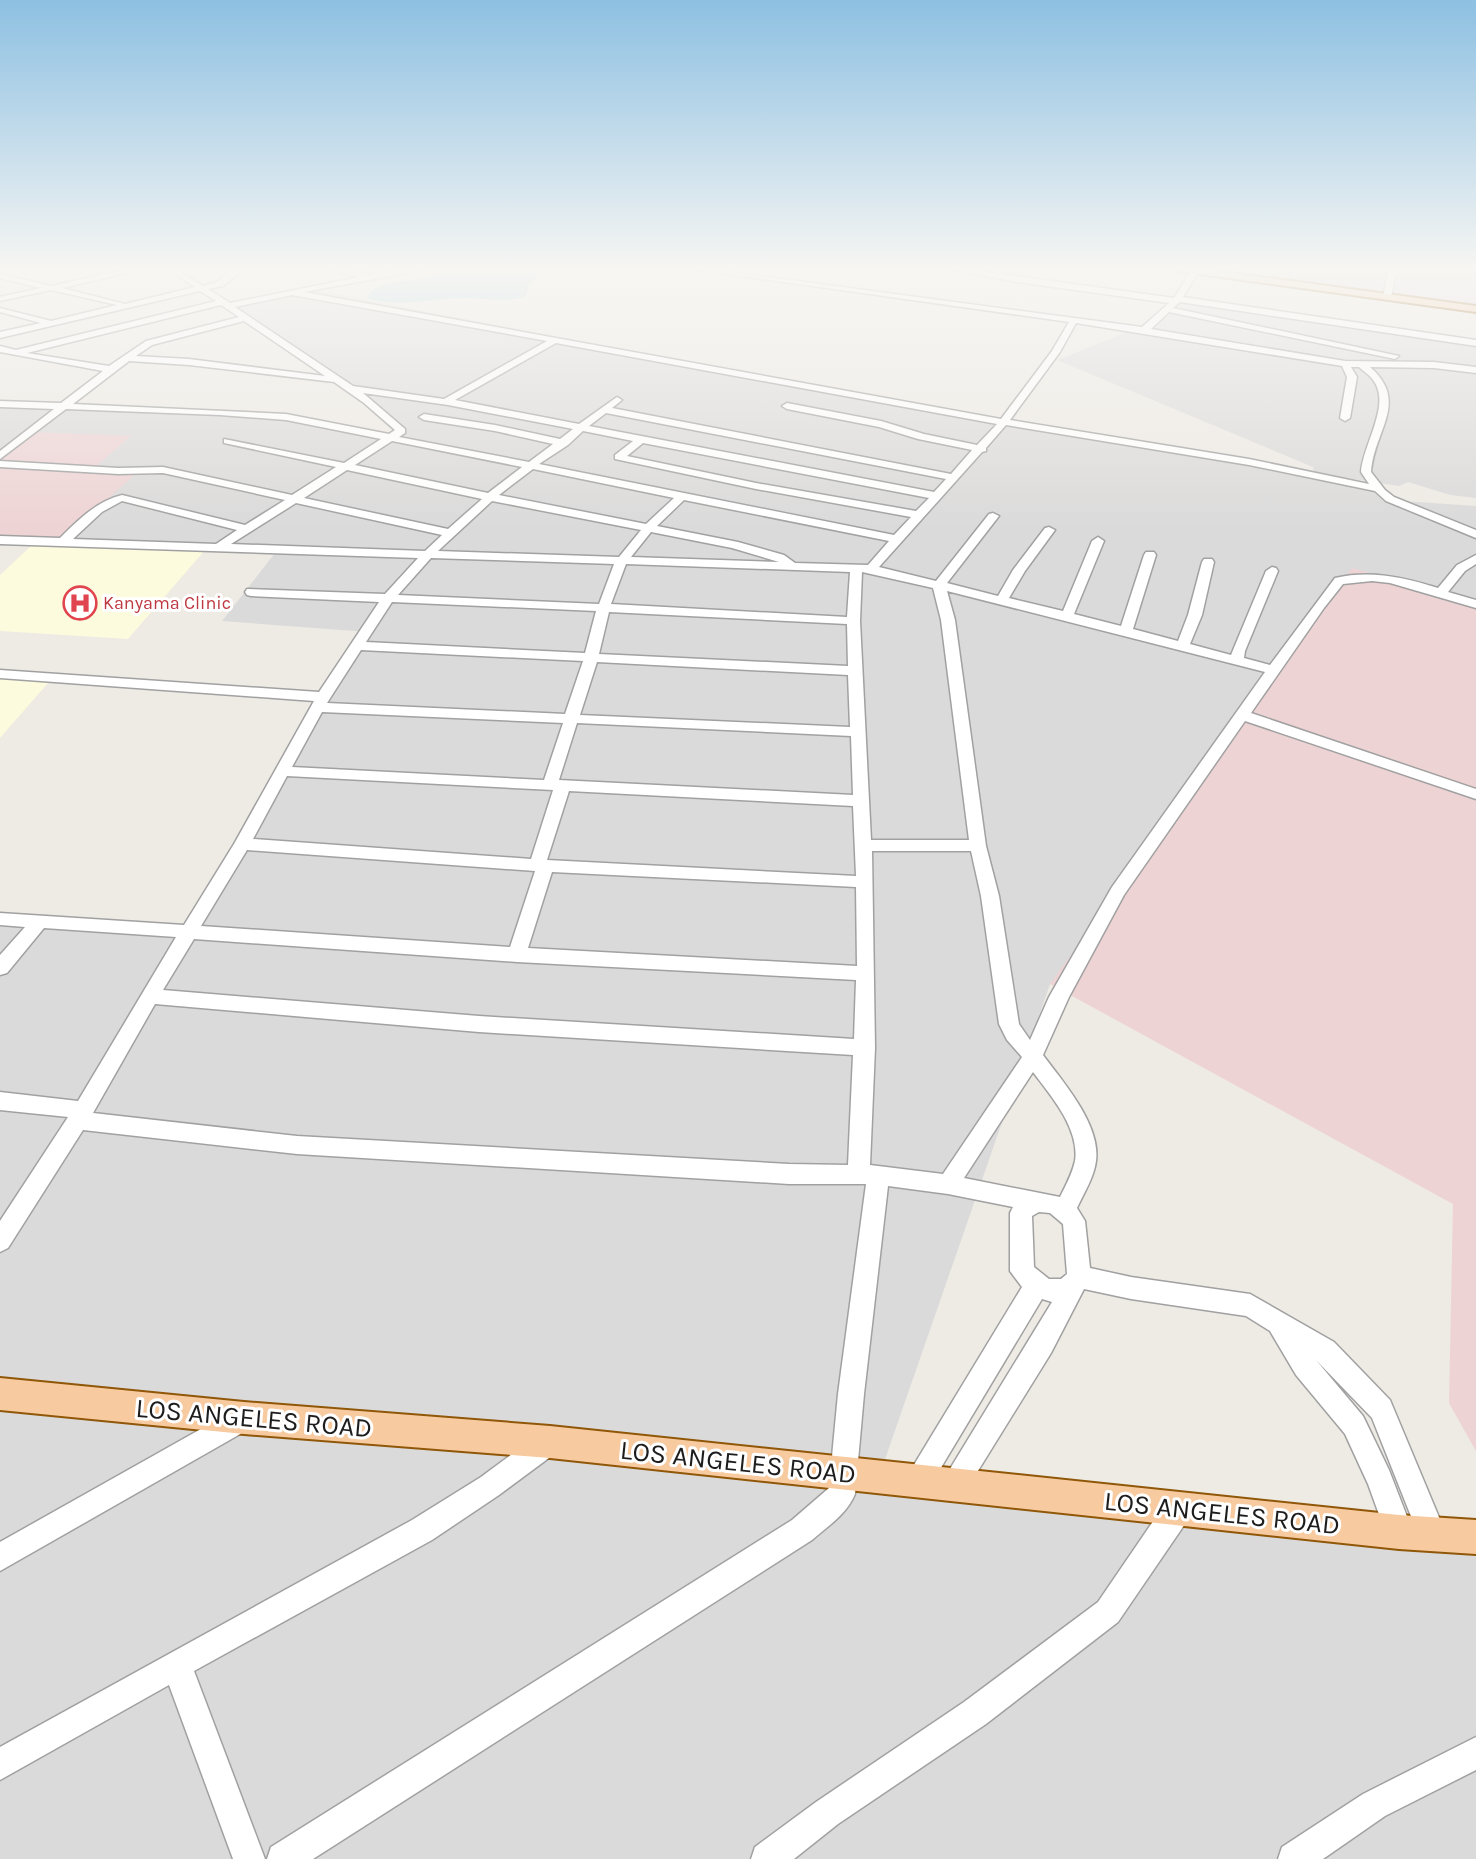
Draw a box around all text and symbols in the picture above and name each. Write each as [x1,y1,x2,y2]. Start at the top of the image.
hospital icon: Kanyama Clinic [62,585,98,621]
place label: Kanyama Clinic [103,592,231,614]
street label: LOS ANGELES ROAD [134,1392,374,1444]
street label: LOS ANGELES ROAD [618,1434,858,1490]
street label: LOS ANGELES ROAD [1102,1485,1342,1541]

